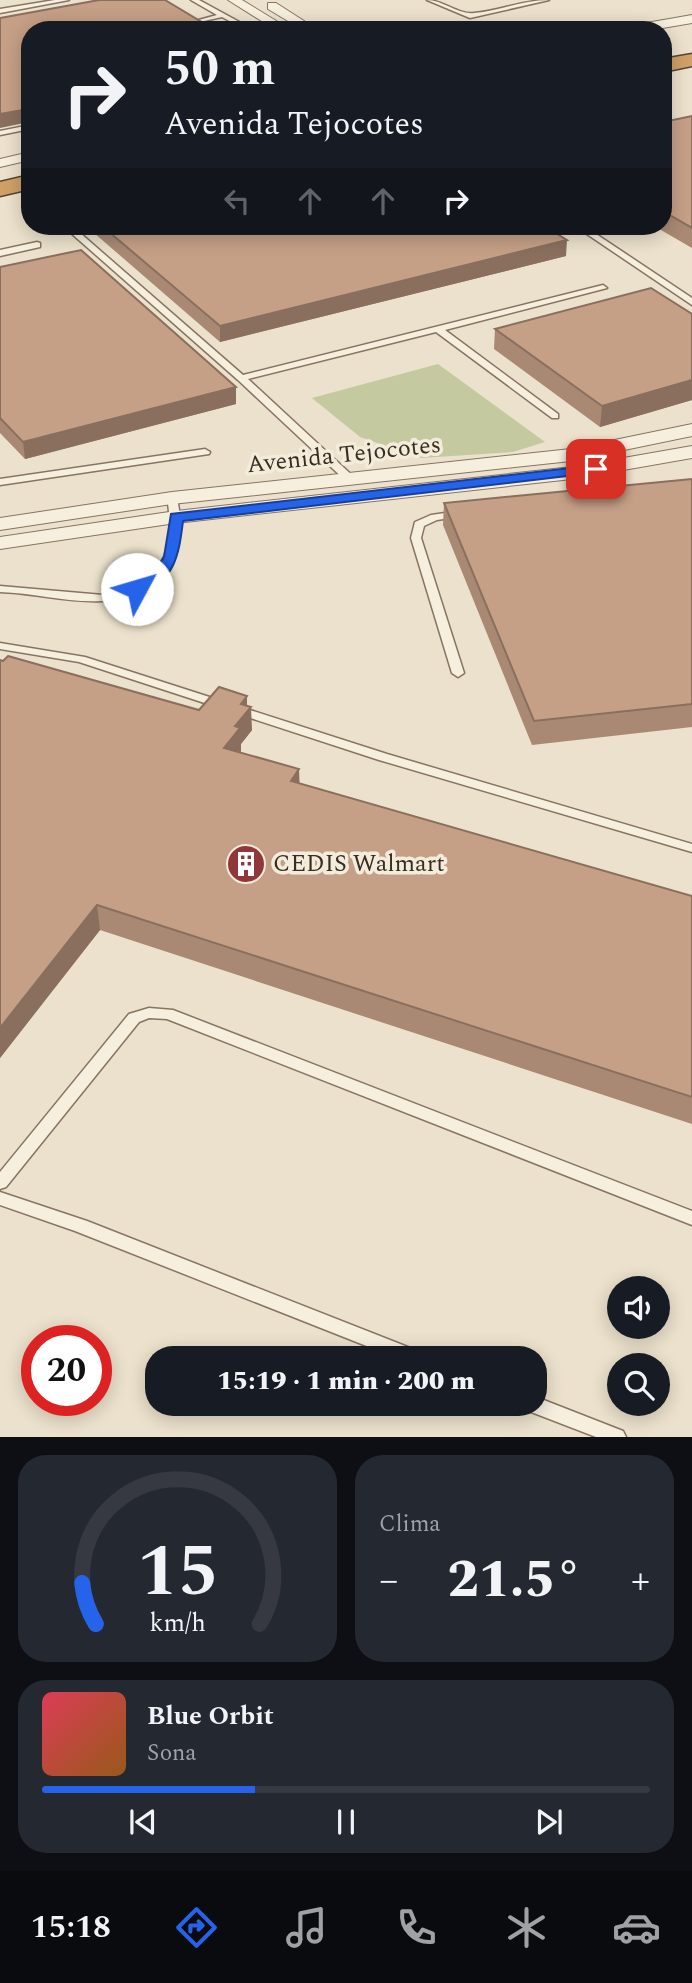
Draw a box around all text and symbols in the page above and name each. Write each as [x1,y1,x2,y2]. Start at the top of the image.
text: 50 m [164,32,275,107]
icon: right [49,49,140,140]
text: Avenida Tejocotes [164,100,424,149]
icon: left [218,182,256,220]
icon: ahead [291,182,329,220]
icon: ahead [364,182,402,220]
icon: right [437,182,475,220]
street label: Avenida Tejocotes [245,427,443,483]
pin [566,439,626,499]
icon: arrive [577,450,615,488]
position arrow [100,552,174,626]
building icon: CEDIS Walmart [225,843,267,885]
place label: CEDIS Walmart [273,846,445,882]
map controls [607,1276,670,1416]
button: sound [607,1276,670,1339]
speed limit sign: 20 [21,1325,112,1416]
button: search [607,1353,670,1416]
text: 15:19 · 1 min · 200 m [217,1361,475,1401]
text: Clima [379,1507,441,1542]
text: 15 [137,1518,218,1629]
text: 21.5° [447,1541,582,1620]
text: − [379,1552,398,1610]
text: + [631,1552,650,1610]
text: km/h [149,1605,206,1643]
text: Blue Orbit [147,1696,274,1736]
text: Sona [147,1736,197,1771]
icon: previous [124,1803,162,1841]
icon: pause [327,1803,365,1841]
icon: next [530,1803,568,1841]
text: 15:18 [31,1903,111,1952]
icon: directions [172,1903,221,1952]
icon: music [282,1903,331,1952]
icon: phone [392,1903,441,1952]
icon: climate [502,1903,551,1952]
icon: car [612,1903,661,1952]

